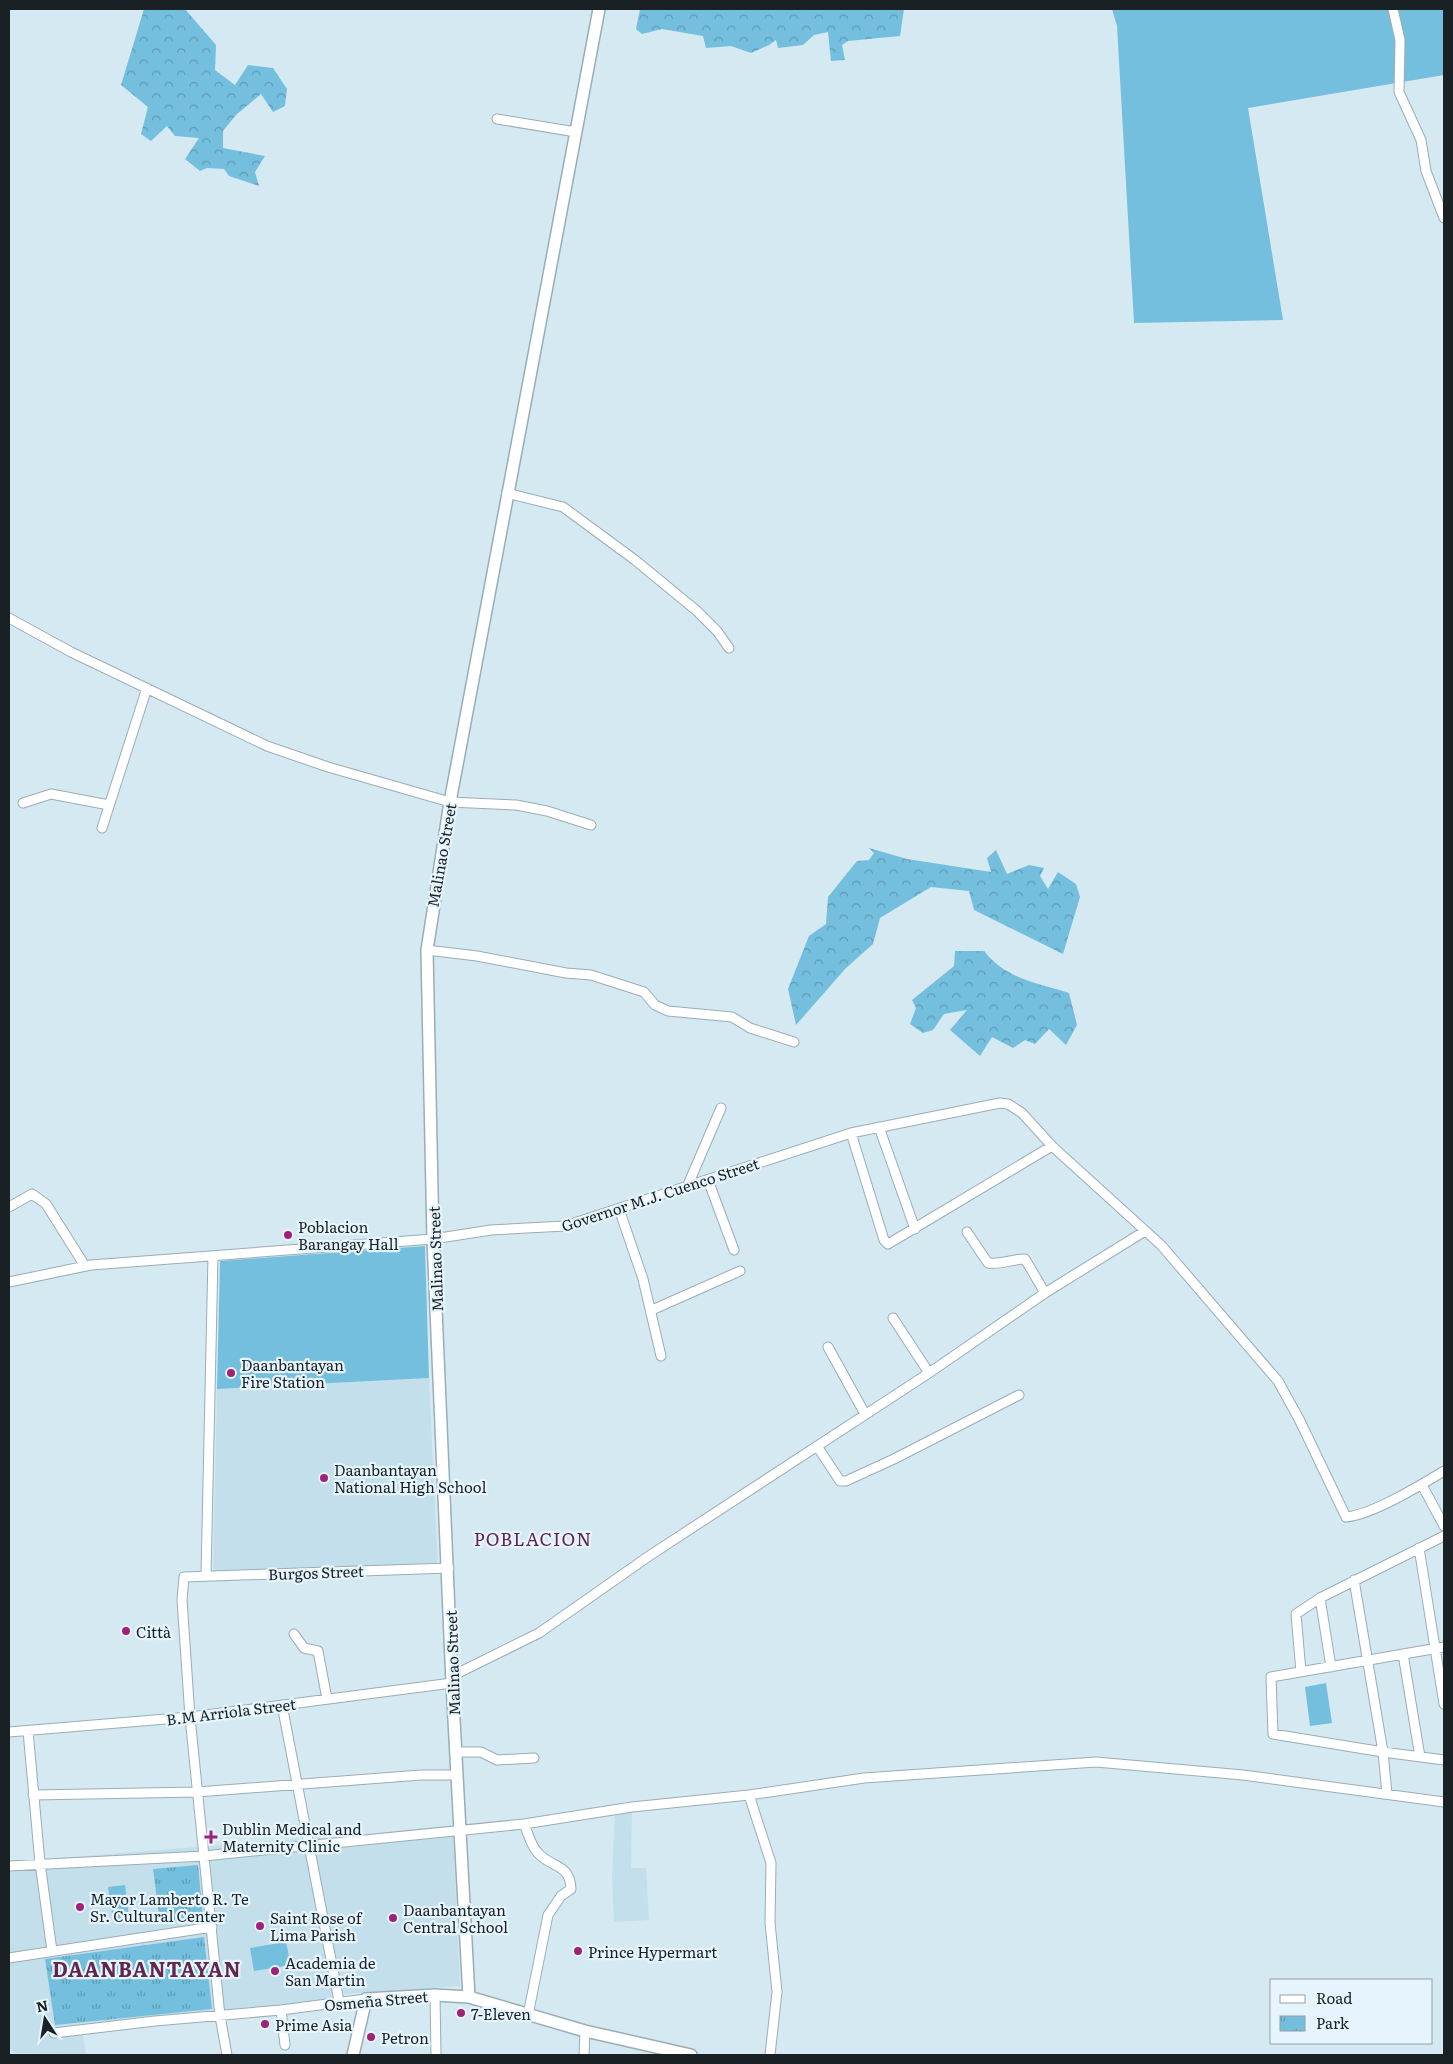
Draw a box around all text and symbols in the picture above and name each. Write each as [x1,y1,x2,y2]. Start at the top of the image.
street label: Malinao Street [421,801,461,909]
street label: Governor M.J. Cuenco Street [558,1151,762,1237]
street label: Malinao Street [422,1206,448,1312]
place label: Poblacion Barangay Hall [298,1215,399,1255]
marker: Poblacion Barangay Hall [282,1229,294,1241]
place label: Daanbantayan Fire Station [241,1353,344,1393]
marker: Daanbantayan Fire Station [225,1367,237,1379]
place label: Daanbantayan National High School [334,1458,486,1498]
marker: Daanbantayan National High School [318,1472,330,1484]
district label: POBLACION [474,1525,592,1552]
street label: Burgos Street [268,1559,364,1585]
street label: Malinao Street [439,1610,465,1716]
place label: Città [136,1620,172,1643]
marker: Città [120,1625,132,1637]
street label: B.M Arriola Street [165,1692,297,1730]
place label: Dublin Medical and Maternity Clinic [222,1817,362,1857]
marker: Dublin Medical and Maternity Clinic [204,1830,218,1844]
place label: Mayor Lamberto R. Te Sr. Cultural Center [90,1887,249,1927]
place label: Daanbantayan Central School [403,1898,508,1938]
marker: Mayor Lamberto R. Te Sr. Cultural Center [74,1901,86,1913]
place label: Saint Rose of Lima Parish [270,1906,363,1946]
marker: Daanbantayan Central School [387,1912,399,1924]
marker: Saint Rose of Lima Parish [254,1920,266,1932]
place label: Prince Hypermart [588,1940,717,1963]
marker: Prince Hypermart [572,1945,584,1957]
place label: Academia de San Martin [285,1951,376,1991]
district label: DAANBANTAYAN [52,1953,242,1983]
marker: Academia de San Martin [269,1965,281,1977]
legend [1270,1979,1433,2044]
street label: Osmeña Street [323,1984,429,2016]
text: Road [1316,1986,1352,2009]
north arrow [20,1994,70,2044]
text: N [34,1994,50,2016]
place label: 7-Eleven [471,2002,531,2025]
marker: 7-Eleven [455,2007,467,2019]
text: Park [1316,2011,1350,2034]
place label: Prime Asia [275,2013,353,2036]
marker: Prime Asia [259,2018,271,2030]
place label: Petron [381,2026,429,2049]
marker: Petron [365,2031,377,2043]

